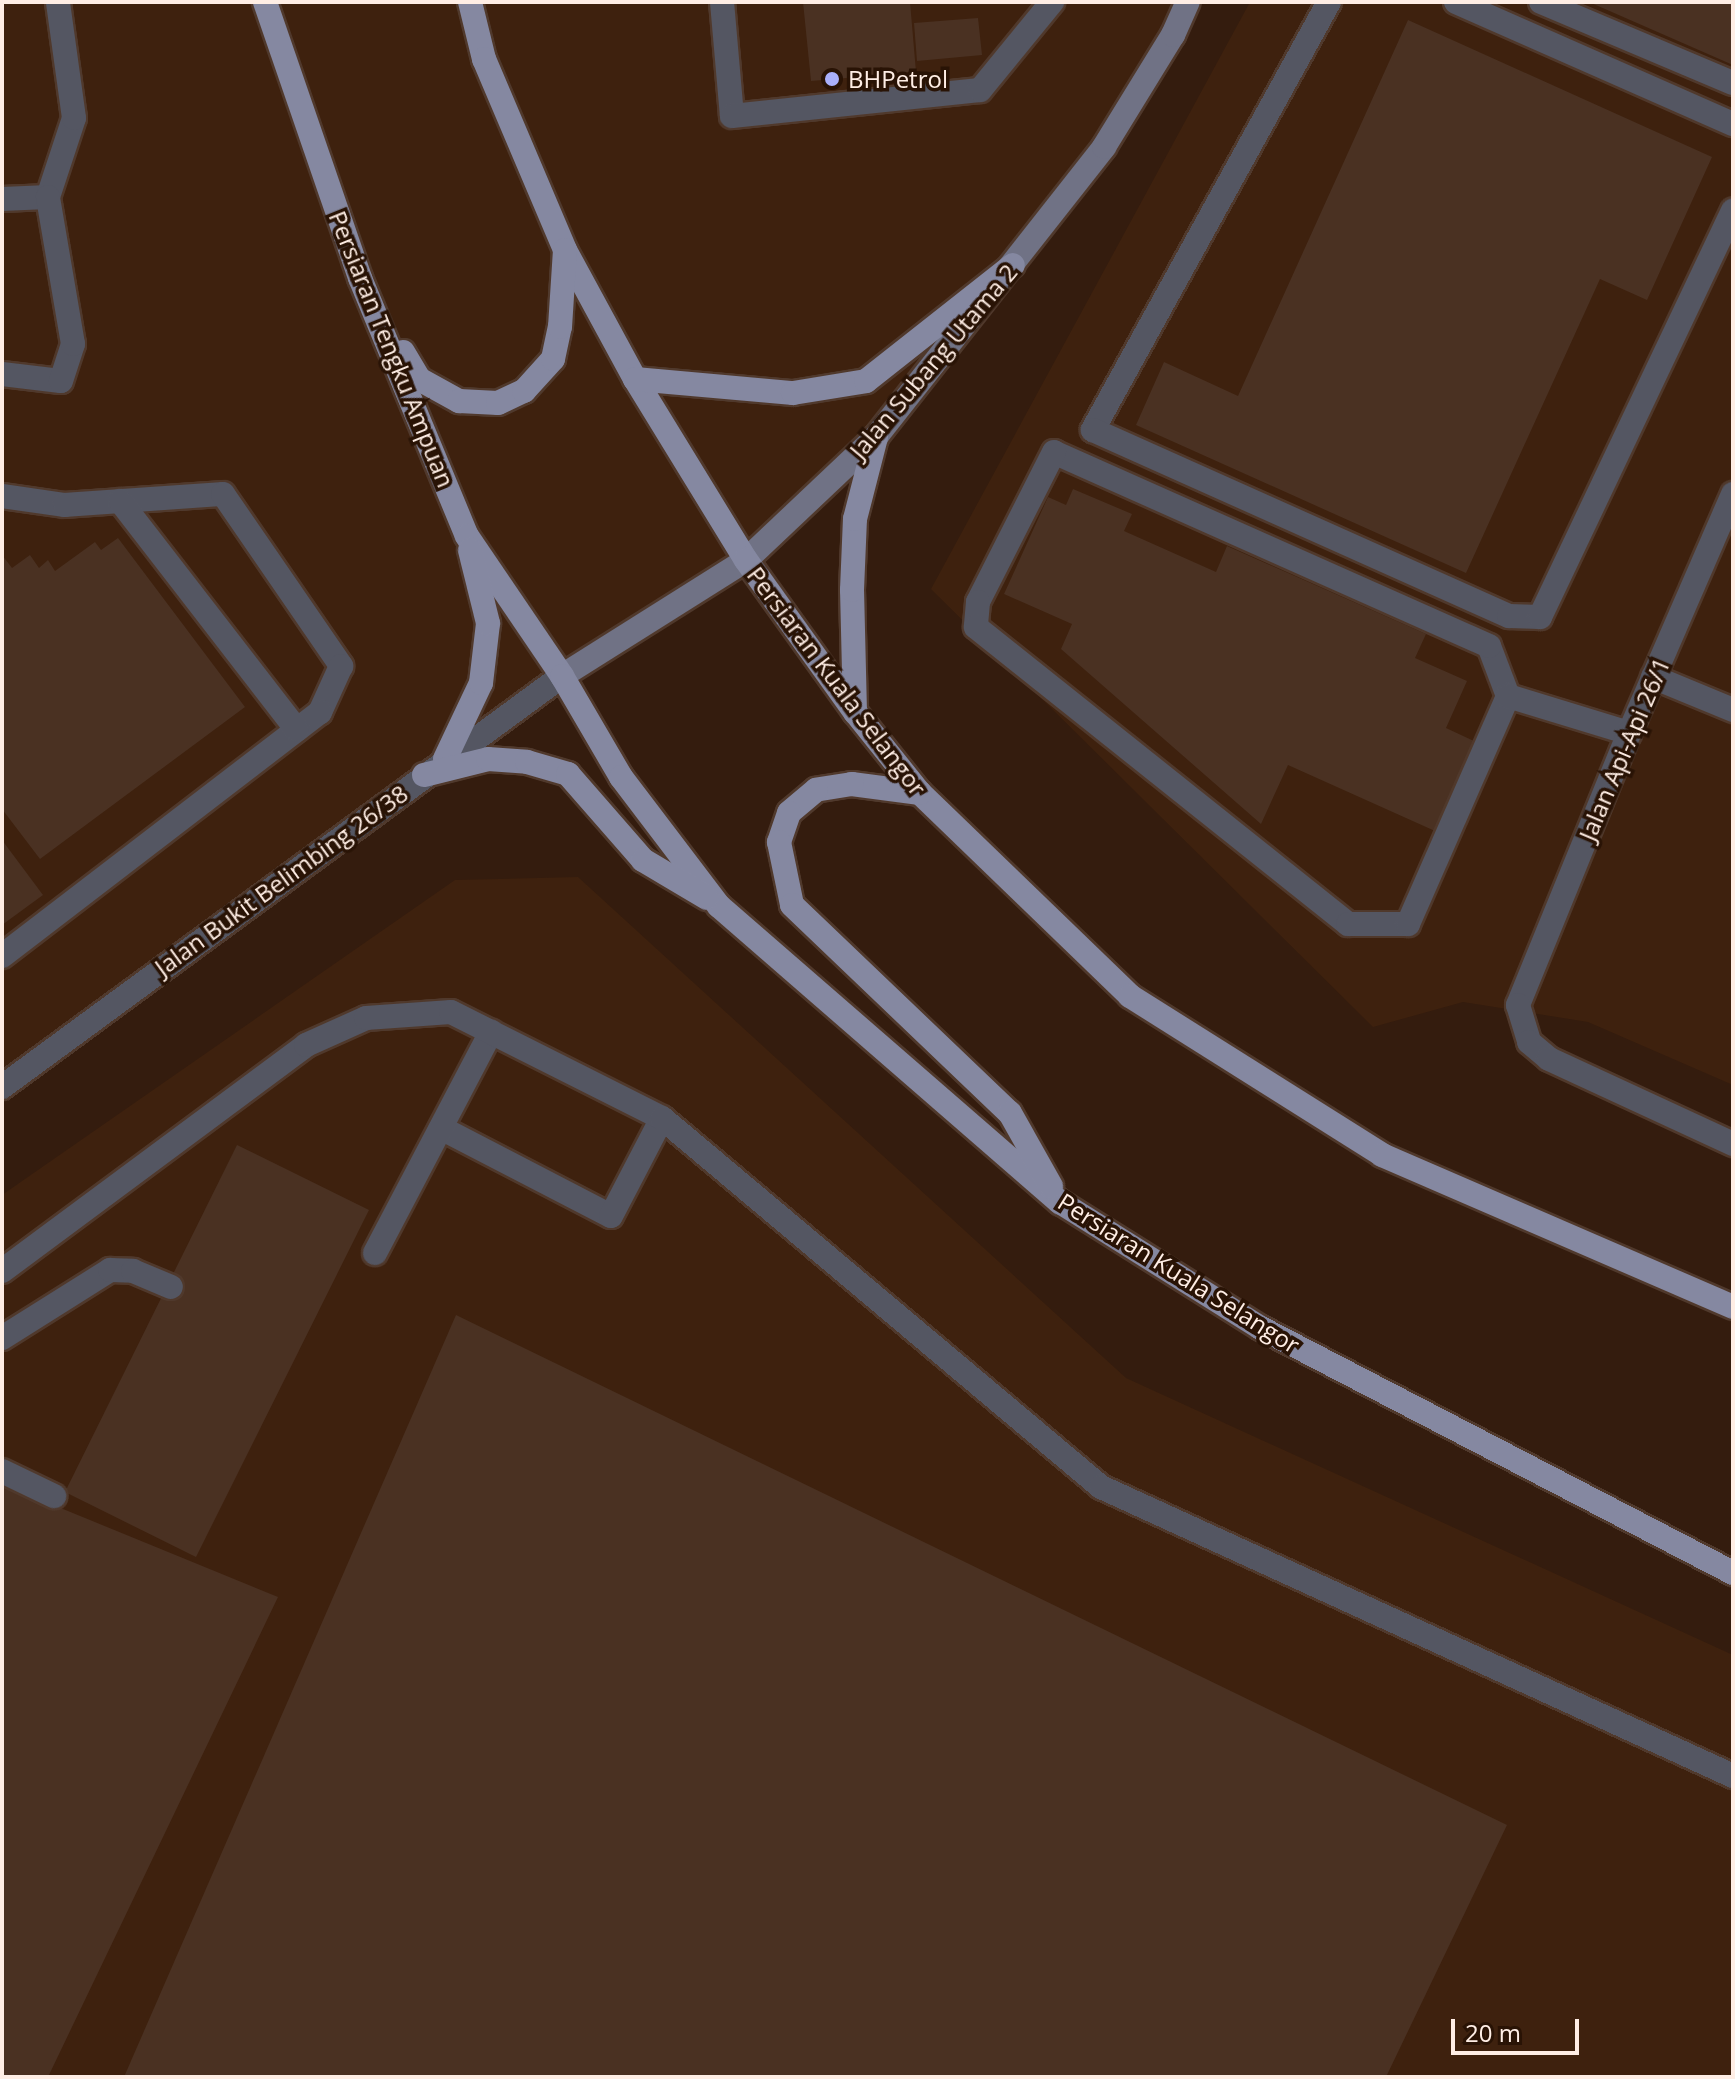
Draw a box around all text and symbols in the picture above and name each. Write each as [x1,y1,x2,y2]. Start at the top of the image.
place label: BHPetrol [848,65,948,93]
marker: BHPetrol [823,70,841,88]
street label: Persiaran Tengku Ampuan [323,207,461,491]
street label: Jalan Subang Utama 2 [843,258,1023,464]
street label: Persiaran Kuala Selangor [742,561,932,801]
street label: Jalan Api-Api 26/1 [1572,653,1676,845]
street label: Jalan Bukit Belimbing 26/38 [149,779,413,981]
street label: Persiaran Kuala Selangor [1053,1187,1305,1359]
scale bar [1455,2003,1583,2053]
text: 20 m [1465,2016,1521,2049]

